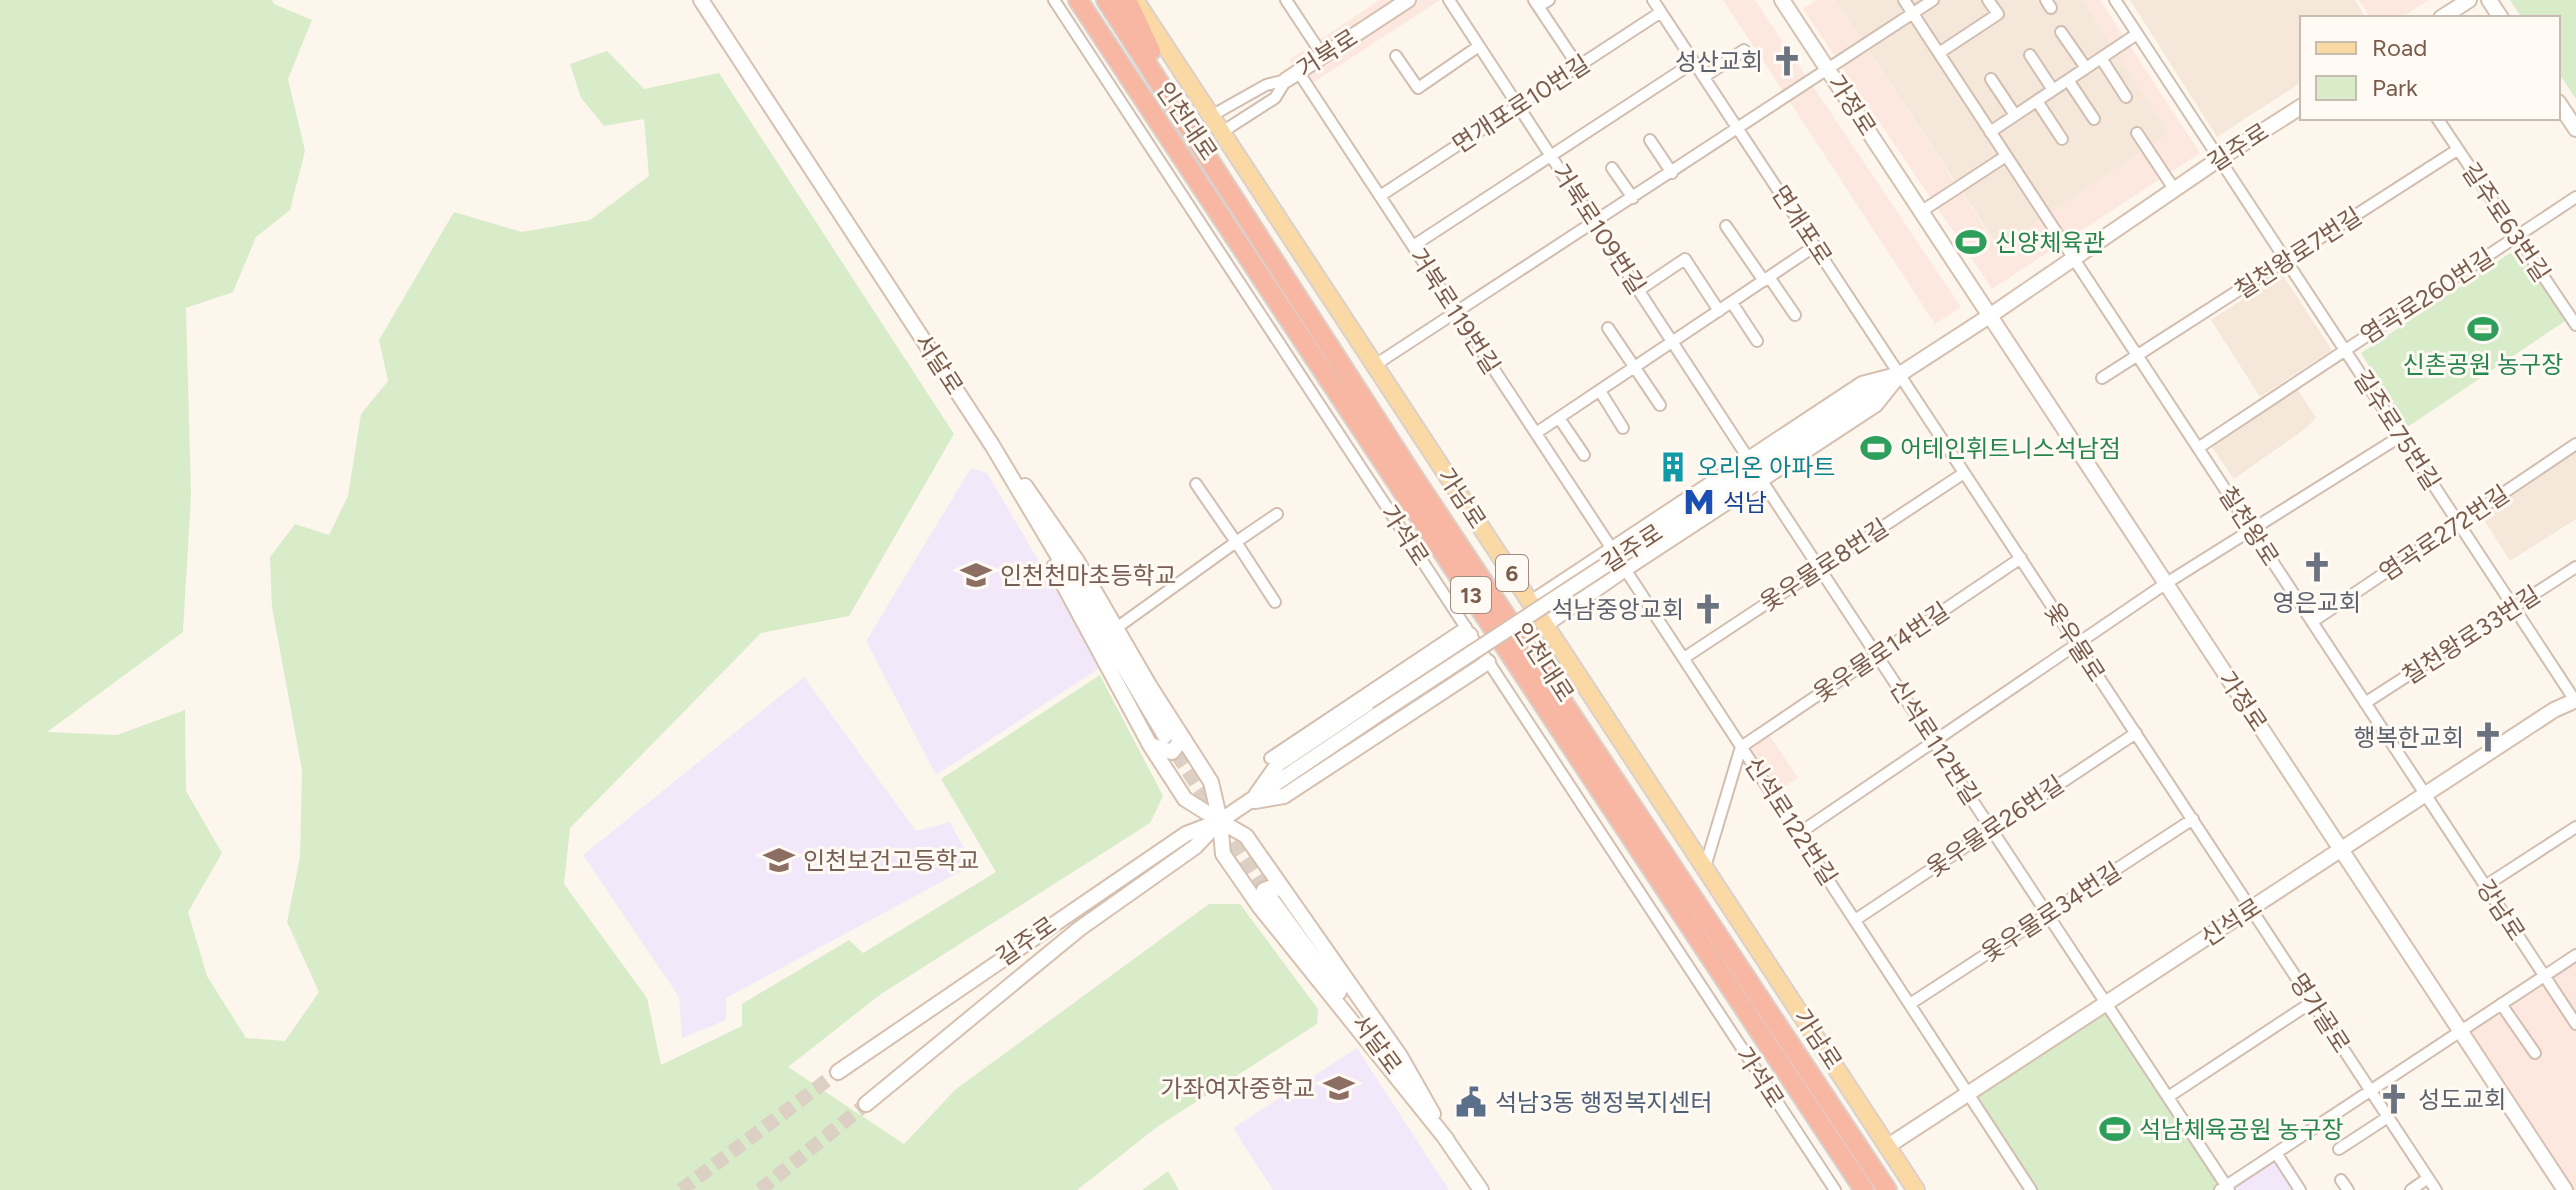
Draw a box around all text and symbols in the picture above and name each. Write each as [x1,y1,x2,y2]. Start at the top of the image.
legend [2300,16,2560,120]
street label: 거북로 [1291,23,1363,83]
text: Road [2372,33,2427,62]
church icon: 성산교회 [1770,44,1804,78]
place label: 성산교회 [1675,47,1763,76]
street label: 면개포로10번길 [1447,49,1595,159]
street label: 가정로 [1822,69,1882,141]
text: Park [2372,73,2418,102]
street label: 인천대로 [1150,76,1224,166]
street label: 길주로 [2202,117,2274,177]
street label: 길주로63번길 [2456,157,2556,287]
street label: 거북로109번길 [1546,159,1652,299]
street label: 면개포로 [1766,180,1838,270]
street label: 칠천왕로7번길 [2229,201,2367,305]
sports icon: 신양체육관 [1954,225,1988,259]
place label: 신양체육관 [1995,228,2105,257]
street label: 염곡로260번길 [2355,242,2499,350]
street label: 거북로119번길 [1404,243,1506,379]
sports icon: 신촌공원 농구장 [2466,312,2500,346]
street label: 서달로 [909,328,969,400]
place label: 신촌공원 농구장 [2403,350,2563,379]
street label: 길주로75번길 [2348,365,2446,495]
sports icon: 어테인휘트니스석남점 [1859,431,1893,465]
place label: 어테인휘트니스석남점 [1900,434,2121,463]
building icon: 오리온 아파트 [1656,450,1690,484]
place label: 오리온 아파트 [1697,453,1835,482]
street label: 가남로 [1432,462,1492,534]
street label: 염곡로272번길 [2374,479,2514,587]
street label: 칠천왕로 [2213,481,2285,571]
metro station icon: 석남 [1682,485,1716,519]
place label: 석남 [1723,488,1767,517]
street label: 가석로 [1375,499,1435,571]
street label: 옻우물로8번길 [1754,513,1894,617]
street label: 길주로 [1596,518,1668,578]
church icon: 영은교회 [2300,550,2334,584]
road number: 6 [1496,555,1528,591]
school or university icon: 인천천마초등학교 [959,558,993,592]
place label: 인천천마초등학교 [1000,561,1177,590]
road number: 13 [1451,577,1491,613]
street label: 칠천왕로33번길 [2397,580,2545,690]
place label: 영은교회 [2273,588,2361,617]
church icon: 석남중앙교회 [1691,592,1725,626]
place label: 석남중앙교회 [1552,595,1684,624]
street label: 옻우물로14번길 [1808,596,1954,708]
street label: 옻우물로 [2039,597,2111,687]
street label: 인천대로 [1508,617,1580,707]
street label: 가정로 [2212,665,2274,737]
street label: 신석로112번길 [1884,674,1986,810]
church icon: 행복한교회 [2471,720,2505,754]
place label: 행복한교회 [2354,723,2464,752]
street label: 신석로122번길 [1739,751,1843,891]
street label: 옻우물로26번길 [1921,769,2069,883]
school or university icon: 인천보건고등학교 [762,843,796,877]
place label: 인천보건고등학교 [803,846,980,875]
street label: 옻우물로34번길 [1976,856,2126,968]
street label: 강남로 [2471,874,2531,946]
street label: 신석로 [2195,892,2267,952]
street label: 길주로 [991,910,1061,972]
street label: 명가골로 [2284,968,2356,1058]
street label: 가남로 [1788,1003,1848,1075]
street label: 서달로 [1346,1009,1408,1079]
street label: 가석로 [1730,1041,1790,1113]
school or university icon: 가좌여자중학교 [1322,1071,1356,1105]
place label: 가좌여자중학교 [1160,1074,1315,1103]
church icon: 성도교회 [2377,1082,2411,1116]
public building icon: 석남3동 행정복지센터 [1454,1085,1488,1119]
place label: 성도교회 [2418,1085,2506,1114]
place label: 석남3동 행정복지센터 [1495,1088,1713,1117]
sports icon: 석남체육공원 농구장 [2098,1112,2132,1146]
place label: 석남체육공원 농구장 [2139,1115,2344,1144]

